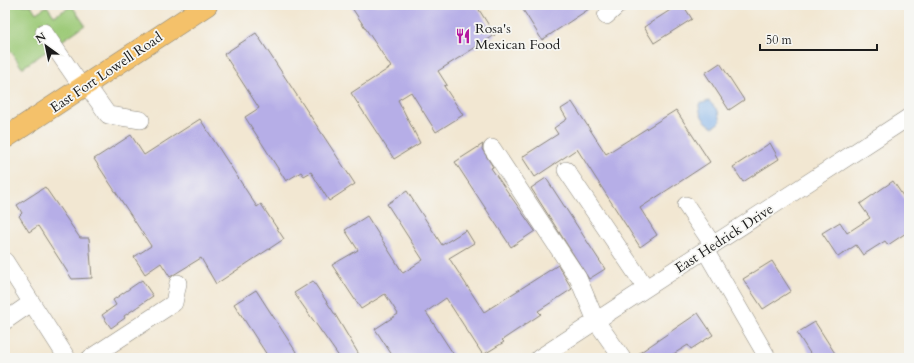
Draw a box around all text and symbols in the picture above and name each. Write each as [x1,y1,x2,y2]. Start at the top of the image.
place label: Rosa's Mexican Food [475,19,561,54]
north arrow [26,26,66,66]
scale bar [760,26,877,52]
street label: East Fort Lowell Road [46,27,167,117]
restaurant icon: Rosa's Mexican Food [454,27,472,45]
text: N [33,29,49,47]
text: 50 m [766,32,793,48]
street label: East Hedrick Drive [671,200,777,277]

